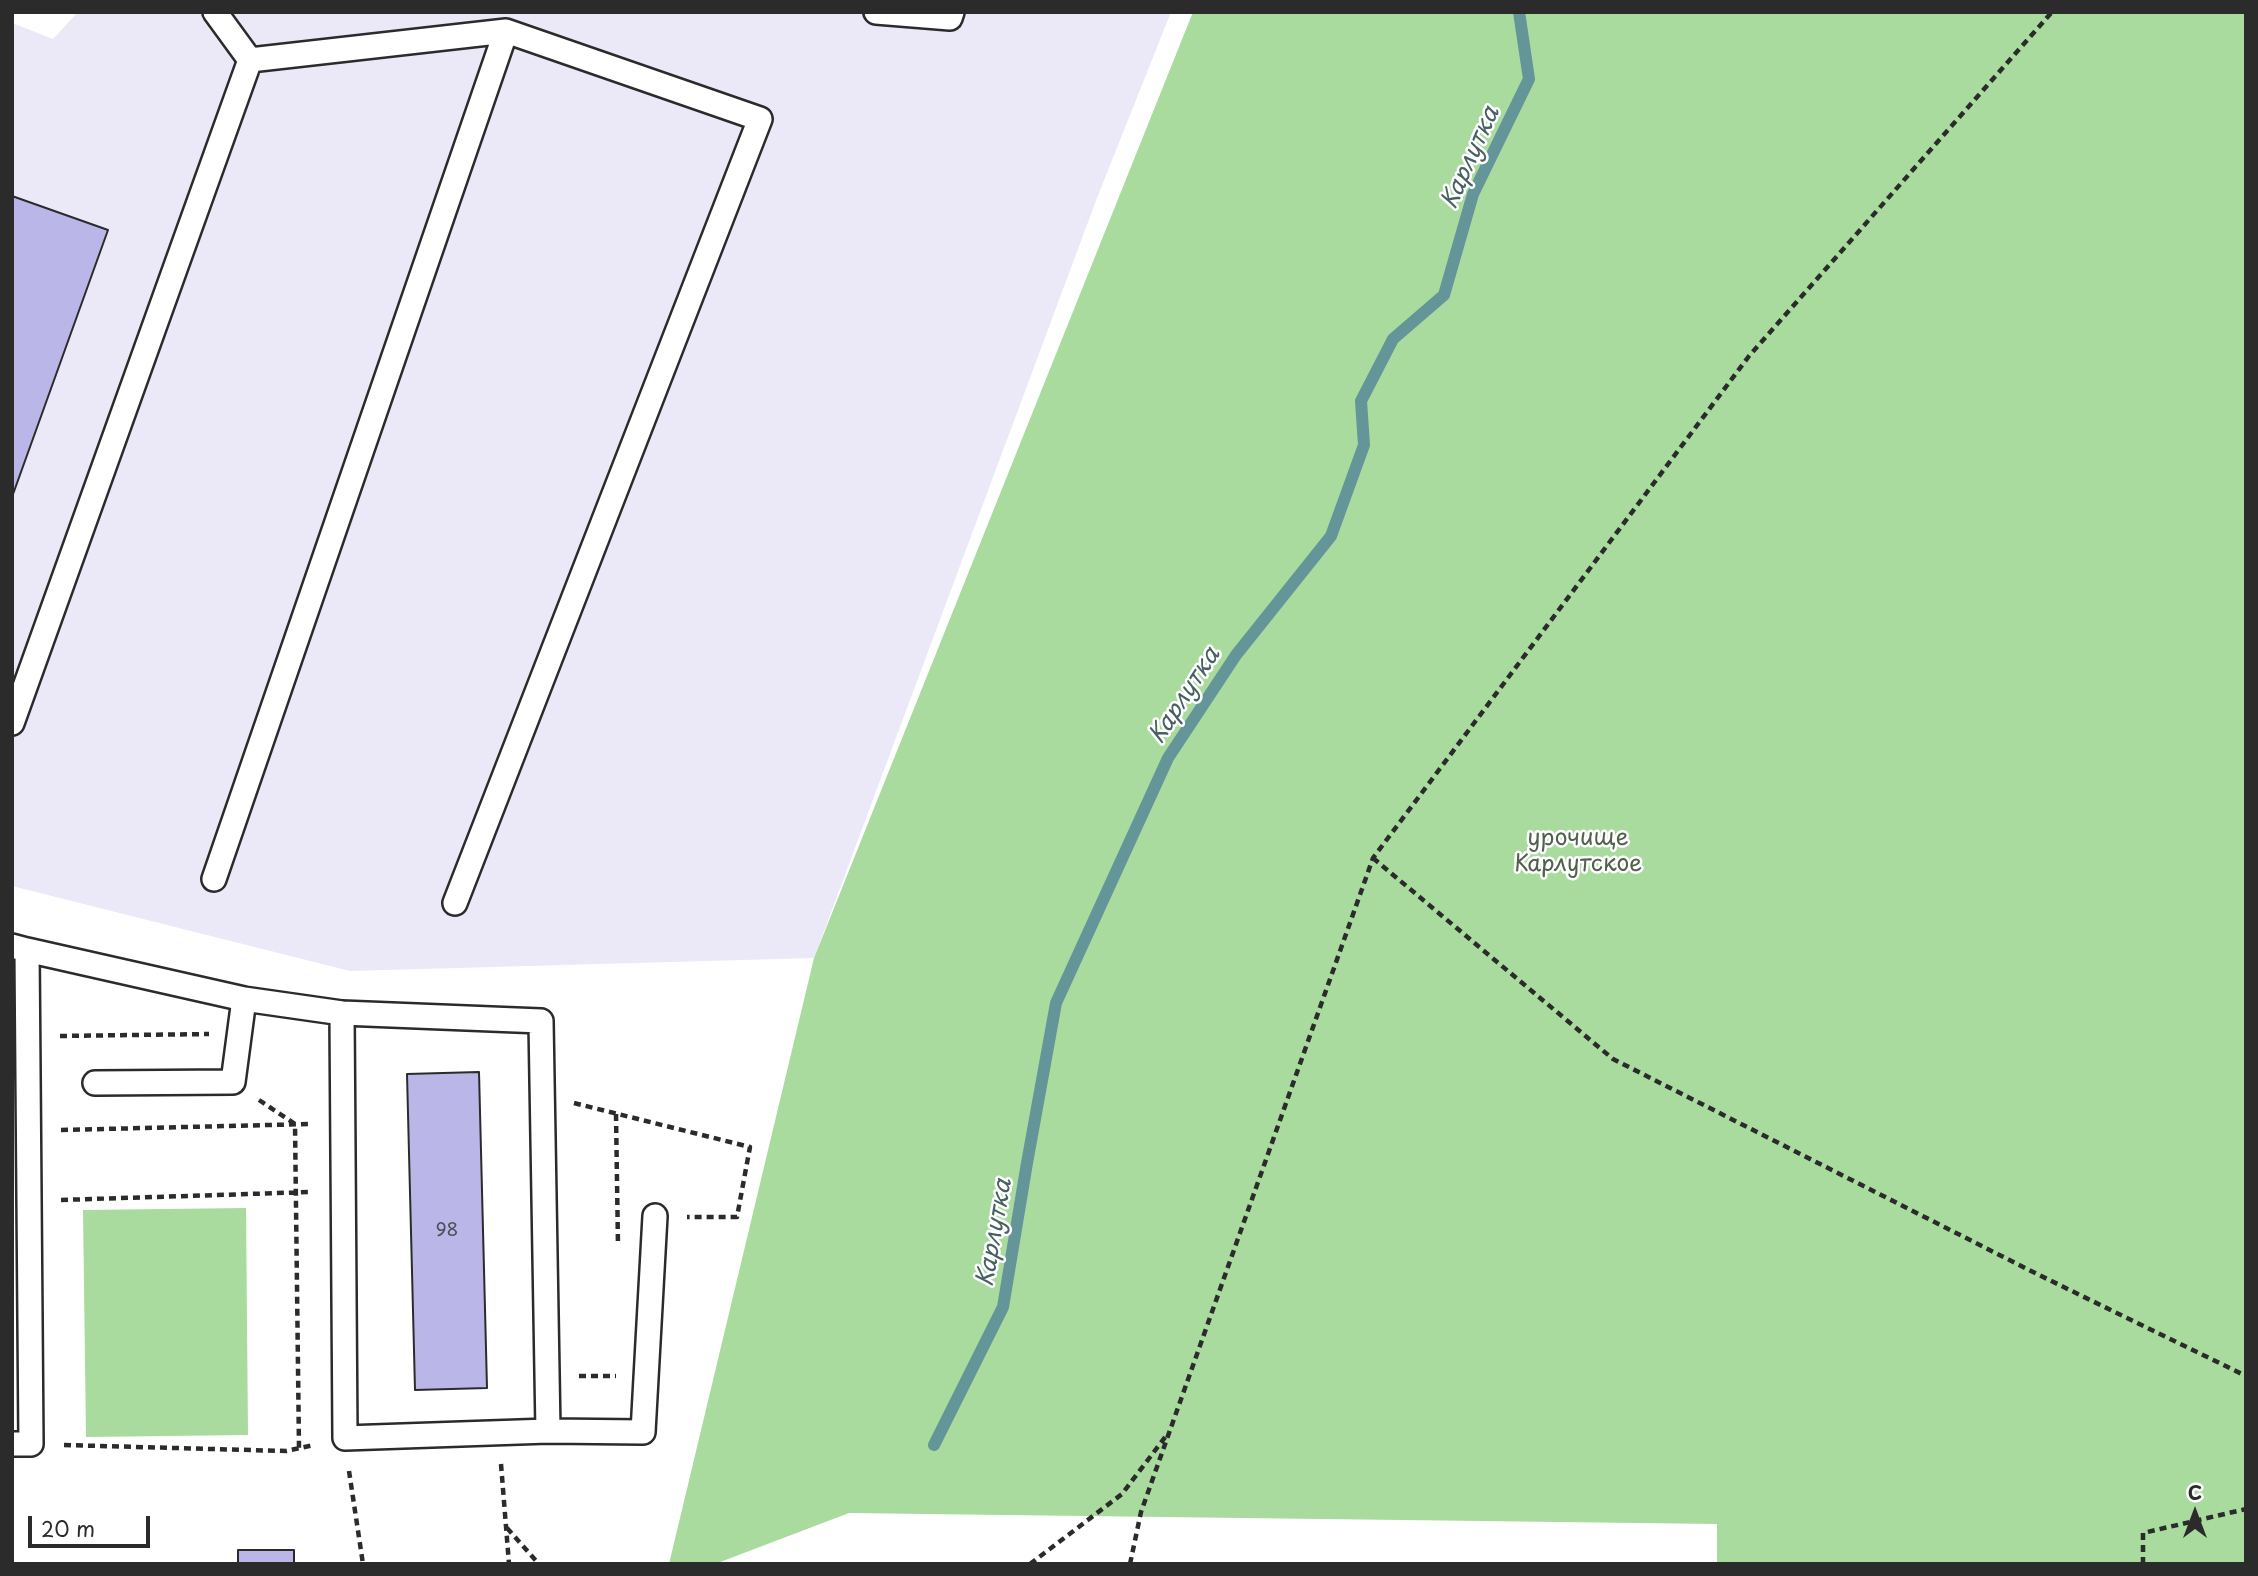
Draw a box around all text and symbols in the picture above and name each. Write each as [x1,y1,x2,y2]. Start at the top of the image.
water label: Карлутка [1436,102,1506,214]
water label: Карлутка [1143,642,1227,750]
park label: урочище Карлутское [1514,825,1642,879]
water label: Карлутка [971,1177,1019,1289]
house number: 98 [436,1220,458,1242]
north arrow [2160,1478,2230,1548]
text: С [2188,1478,2202,1506]
scale bar [32,1502,154,1546]
text: 20 m [41,1512,95,1544]

